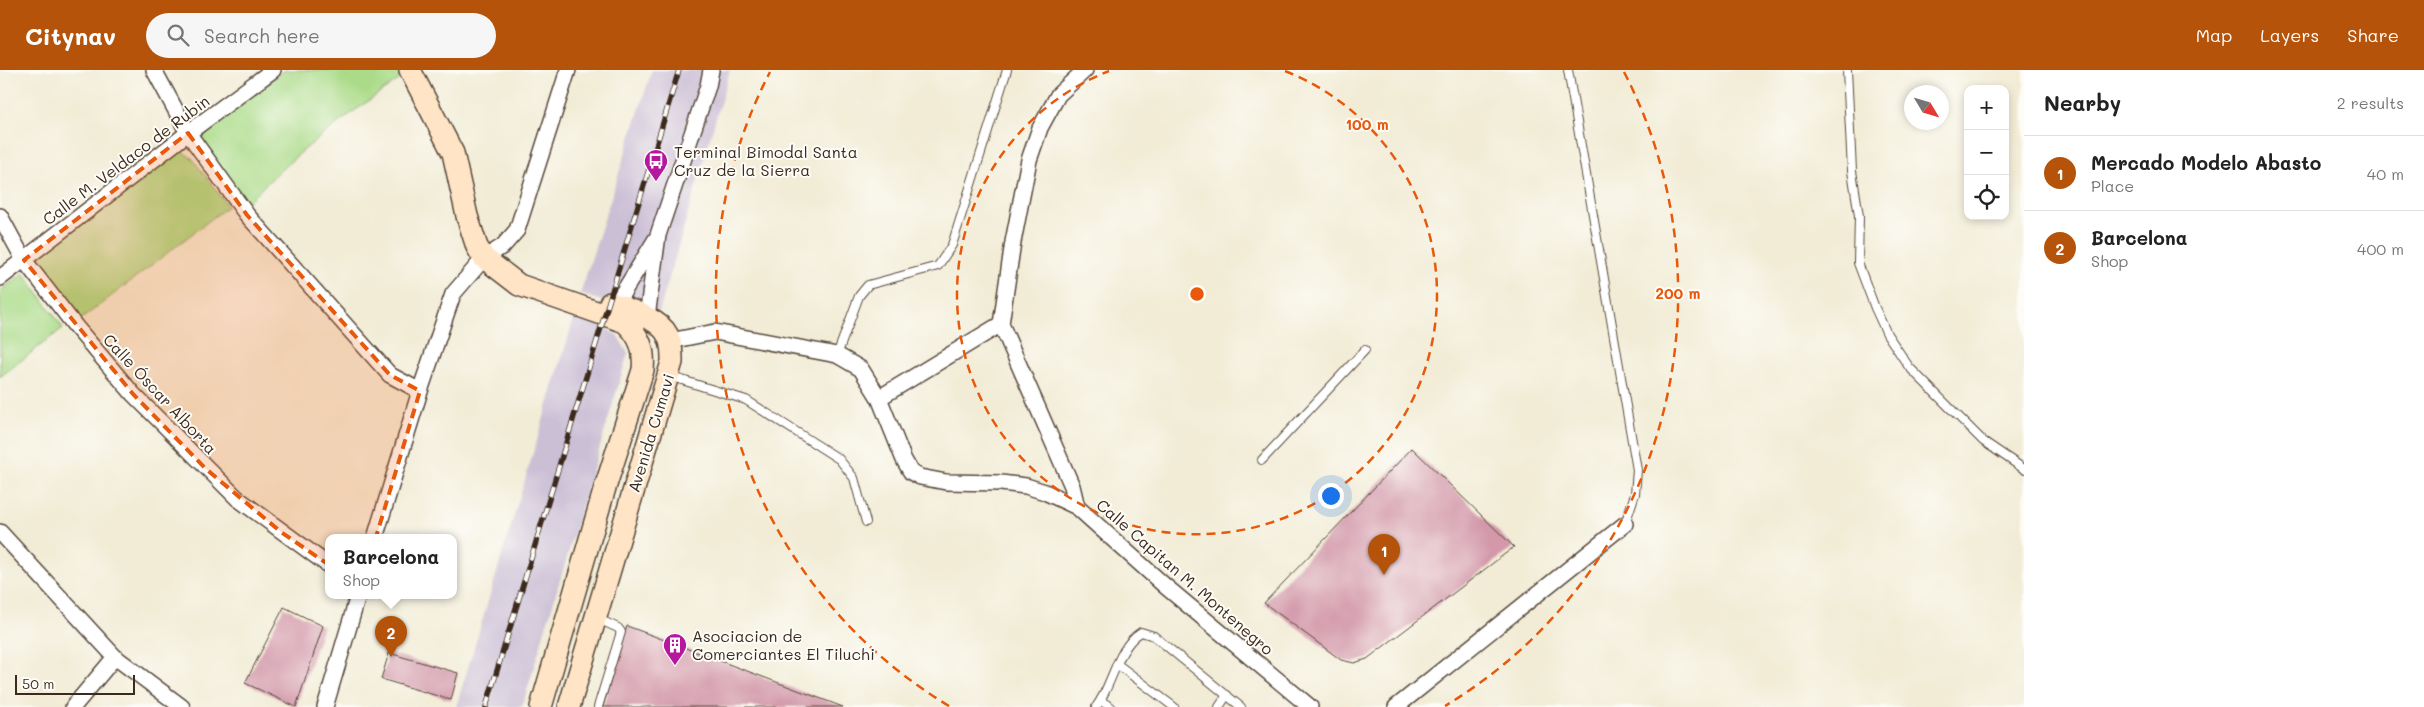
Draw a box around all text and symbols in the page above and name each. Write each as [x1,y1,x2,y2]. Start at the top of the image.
search box [146,13,496,58]
text: Citynav [25,20,116,51]
icon: search [164,21,192,49]
text: Search here [204,23,320,48]
text: Map [2196,23,2232,47]
text: Layers [2260,23,2319,47]
text: Share [2347,23,2399,47]
north arrow [1904,85,1949,130]
map controls [1964,85,2009,220]
button: + [1964,85,2009,130]
text: Nearby [2044,89,2121,116]
street label: Calle M. Veldaco de Rubin [38,90,213,229]
text: 2 results [2337,92,2404,113]
text: 100 m [1345,114,1389,134]
button: − [1964,130,2009,175]
place label: Terminal Bimodal Santa Cruz de la Sierra [674,141,858,180]
bus stop icon: Terminal Bimodal Santa Cruz de la Sierra [643,148,669,182]
text: Mercado Modelo Abasto [2091,150,2321,175]
text: 1 [2056,163,2064,184]
text: 40 m [2367,163,2404,184]
button: locate [1964,175,2009,220]
text: Place [2091,175,2134,196]
text: Barcelona [2091,225,2187,250]
text: 2 [2056,238,2064,259]
text: 400 m [2357,238,2404,259]
text: Shop [2091,250,2128,271]
text: 200 m [1656,283,1701,303]
centre of rings [1188,285,1206,303]
street label: Calle Óscar Alborta [99,329,222,458]
street label: Avenida Cumavi [622,371,679,495]
your location [1318,483,1344,509]
street label: Calle Capitan M. Montenegro [1092,494,1278,659]
popup [325,534,457,599]
pin: 1 [1368,534,1400,575]
text: Barcelona [343,544,439,569]
text: Shop [343,569,380,590]
pin: 2 [375,616,407,657]
place label: Asociacion de Comerciantes El Tiluchi [692,625,875,664]
building icon: Asociacion de Comerciantes El Tiluchi [662,632,688,666]
scale bar [15,672,135,695]
text: 50 m [22,674,54,693]

